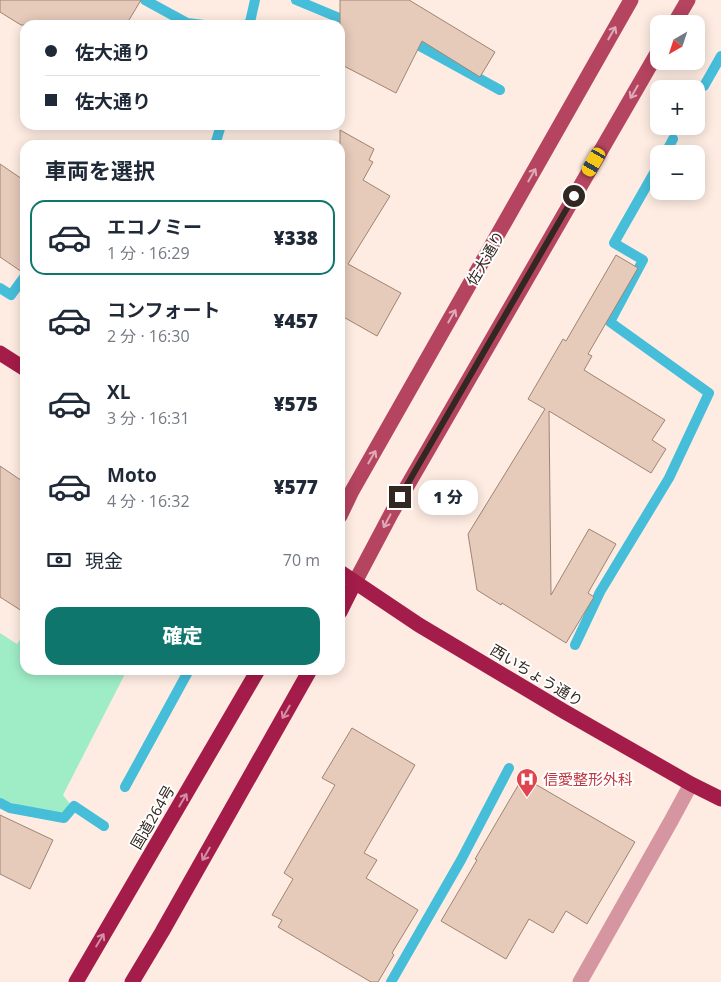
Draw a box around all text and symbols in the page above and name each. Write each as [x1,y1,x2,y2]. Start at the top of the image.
north arrow [650,15,705,70]
map controls [650,15,705,200]
one-way arrow [607,26,617,41]
text: 佐大通り [75,39,151,65]
button: + [650,80,705,135]
one-way arrow [629,85,639,99]
text: 佐大通り [75,88,151,114]
car [580,145,607,179]
button: − [650,145,705,200]
text: 車両を選択 [45,155,155,185]
one-way arrow [527,167,537,182]
route start [563,185,585,207]
text: エコノミー [107,214,202,240]
icon: car [47,215,92,260]
text: ¥338 [273,225,318,251]
street label: 佐大通り [461,227,509,289]
text: 1 分 · 16:29 [107,242,190,264]
text: コンフォート [107,297,220,323]
icon: car [47,298,92,343]
text: ¥457 [273,308,318,334]
one-way arrow [448,309,457,324]
text: 2 分 · 16:30 [107,325,190,347]
text: XL [107,379,130,405]
icon: car [47,381,92,426]
text: ¥575 [273,391,318,417]
text: 3 分 · 16:31 [107,407,190,429]
one-way arrow [367,451,377,465]
text: Moto [107,462,157,488]
icon: car [47,464,92,509]
text: ¥577 [273,474,318,500]
callout: 1 分 [418,480,478,514]
route end [389,486,411,508]
text: 1 分 [433,486,463,508]
text: 4 分 · 16:32 [107,490,190,512]
one-way arrow [382,513,391,528]
icon: cash [45,546,73,574]
text: 現金 [85,548,123,574]
text: 70 m [283,549,320,571]
button: 確定 [45,607,320,665]
street label: 西いちょう通り [487,639,587,711]
one-way arrow [281,705,291,720]
hospital icon: 信愛整形外科 [515,767,539,798]
place label: 信愛整形外科 [543,769,633,789]
street label: 国道264号 [126,781,178,853]
one-way arrow [178,793,188,807]
one-way arrow [201,846,211,861]
one-way arrow [96,933,106,948]

